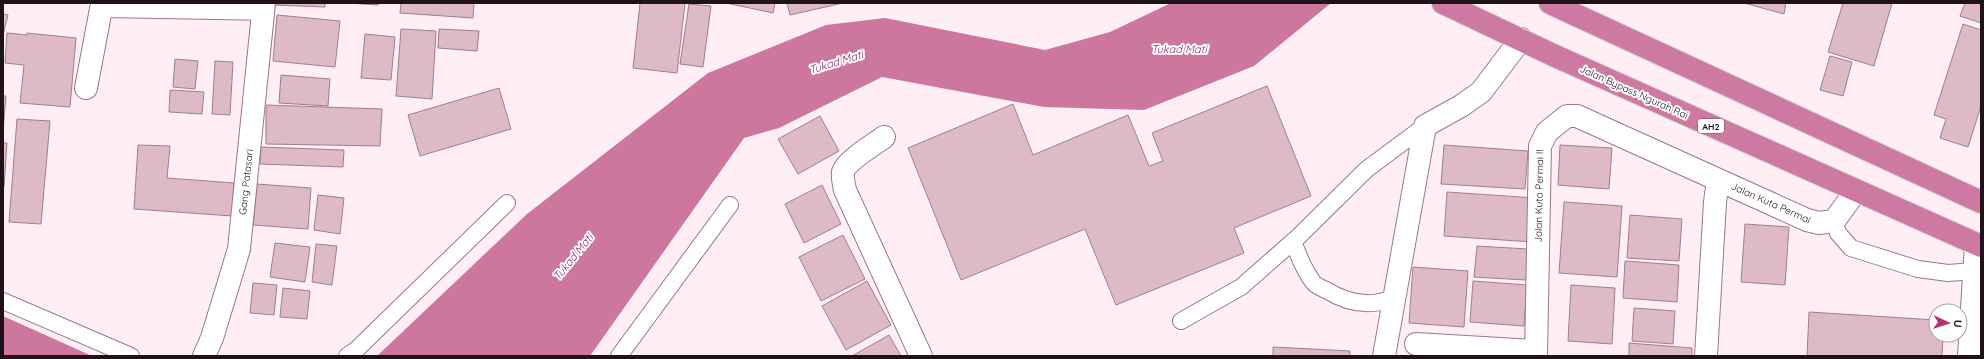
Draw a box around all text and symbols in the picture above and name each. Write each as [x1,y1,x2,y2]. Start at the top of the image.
water label: Tukad Mati [1151,42,1208,56]
water label: Tukad Mati [807,47,866,77]
street label: Jalan Bypass Ngurah Rai [1578,62,1690,122]
road number: AH2 [1698,119,1724,133]
street label: Gang Patasari [236,148,256,216]
street label: Jalan Kuta Permai II [1532,149,1546,243]
street label: Jalan Kuta Permai [1729,180,1813,226]
water label: Tukad Mati [550,230,597,283]
north arrow [1928,303,1968,343]
text: U [1951,319,1965,328]

